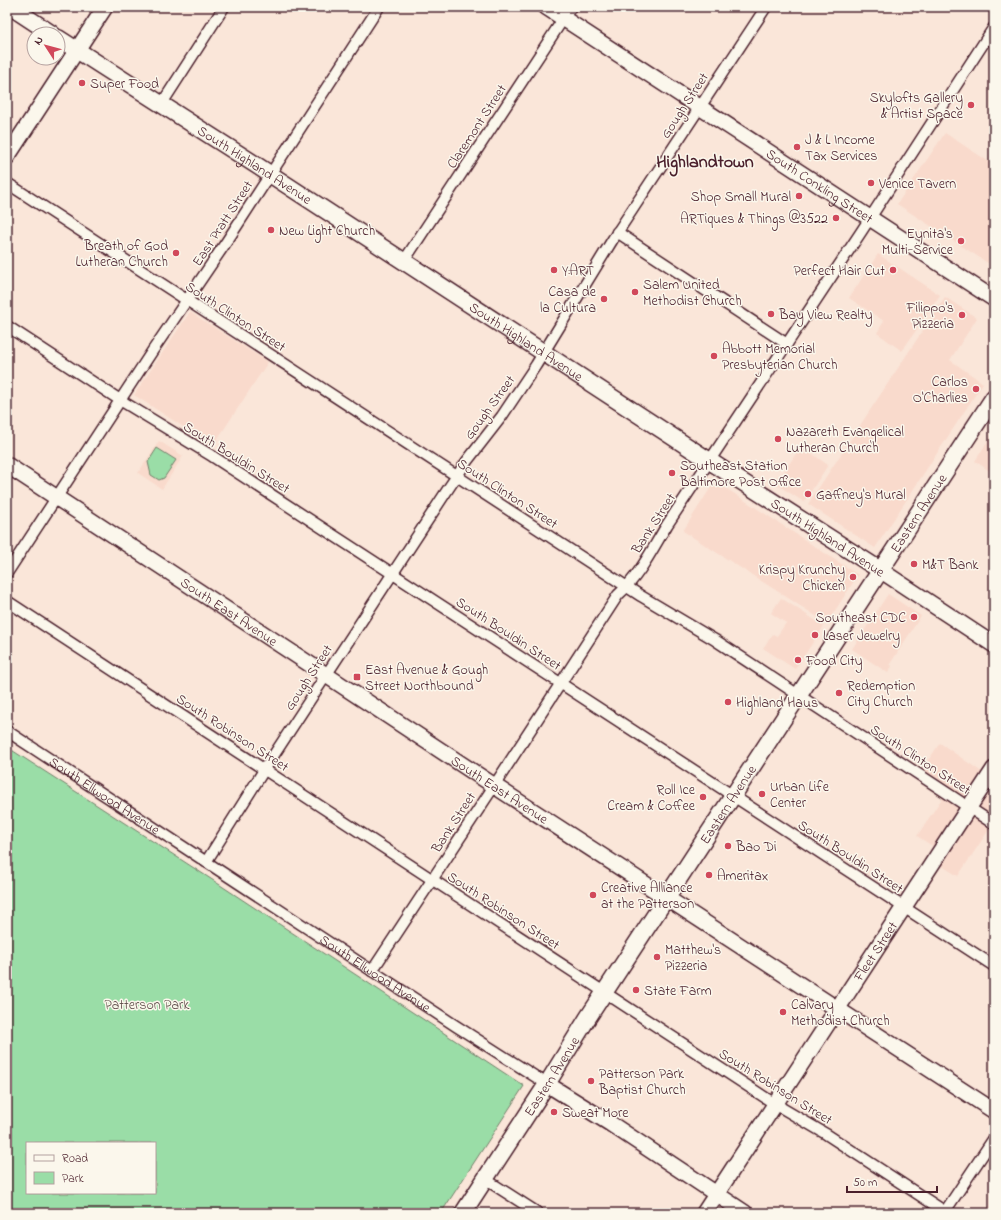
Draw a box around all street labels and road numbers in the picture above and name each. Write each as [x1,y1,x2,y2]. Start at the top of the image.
street label: Gough Street [656,68,716,144]
street label: Claremont Street [442,80,513,173]
street label: South Highland Avenue [193,121,316,211]
street label: South Conkling Street [761,144,877,230]
street label: East Pratt Street [188,176,259,271]
street label: South Clinton Street [181,277,290,358]
street label: South Highland Avenue [464,298,587,388]
street label: Gough Street [460,371,522,445]
street label: South Bouldin Street [179,417,294,500]
street label: South Clinton Street [453,454,562,535]
street label: Eastern Avenue [886,469,953,558]
street label: Bank Street [626,489,682,559]
street label: South Highland Avenue [765,493,889,584]
street label: South East Avenue [176,573,282,653]
street label: South Bouldin Street [451,592,565,676]
street label: Gough Street [280,640,340,716]
street label: South Robinson Street [172,689,293,778]
street label: South Clinton Street [866,720,975,801]
street label: South East Avenue [446,751,552,830]
street label: South Ellwood Avenue [44,752,164,841]
street label: Eastern Avenue [695,761,763,849]
street label: Bank Street [426,788,482,858]
street label: South Bouldin Street [793,815,907,899]
street label: South Robinson Street [443,867,564,956]
street label: Fleet Street [849,918,904,987]
street label: South Ellwood Avenue [315,930,435,1019]
street label: Eastern Avenue [520,1032,586,1121]
street label: South Robinson Street [714,1044,836,1131]

